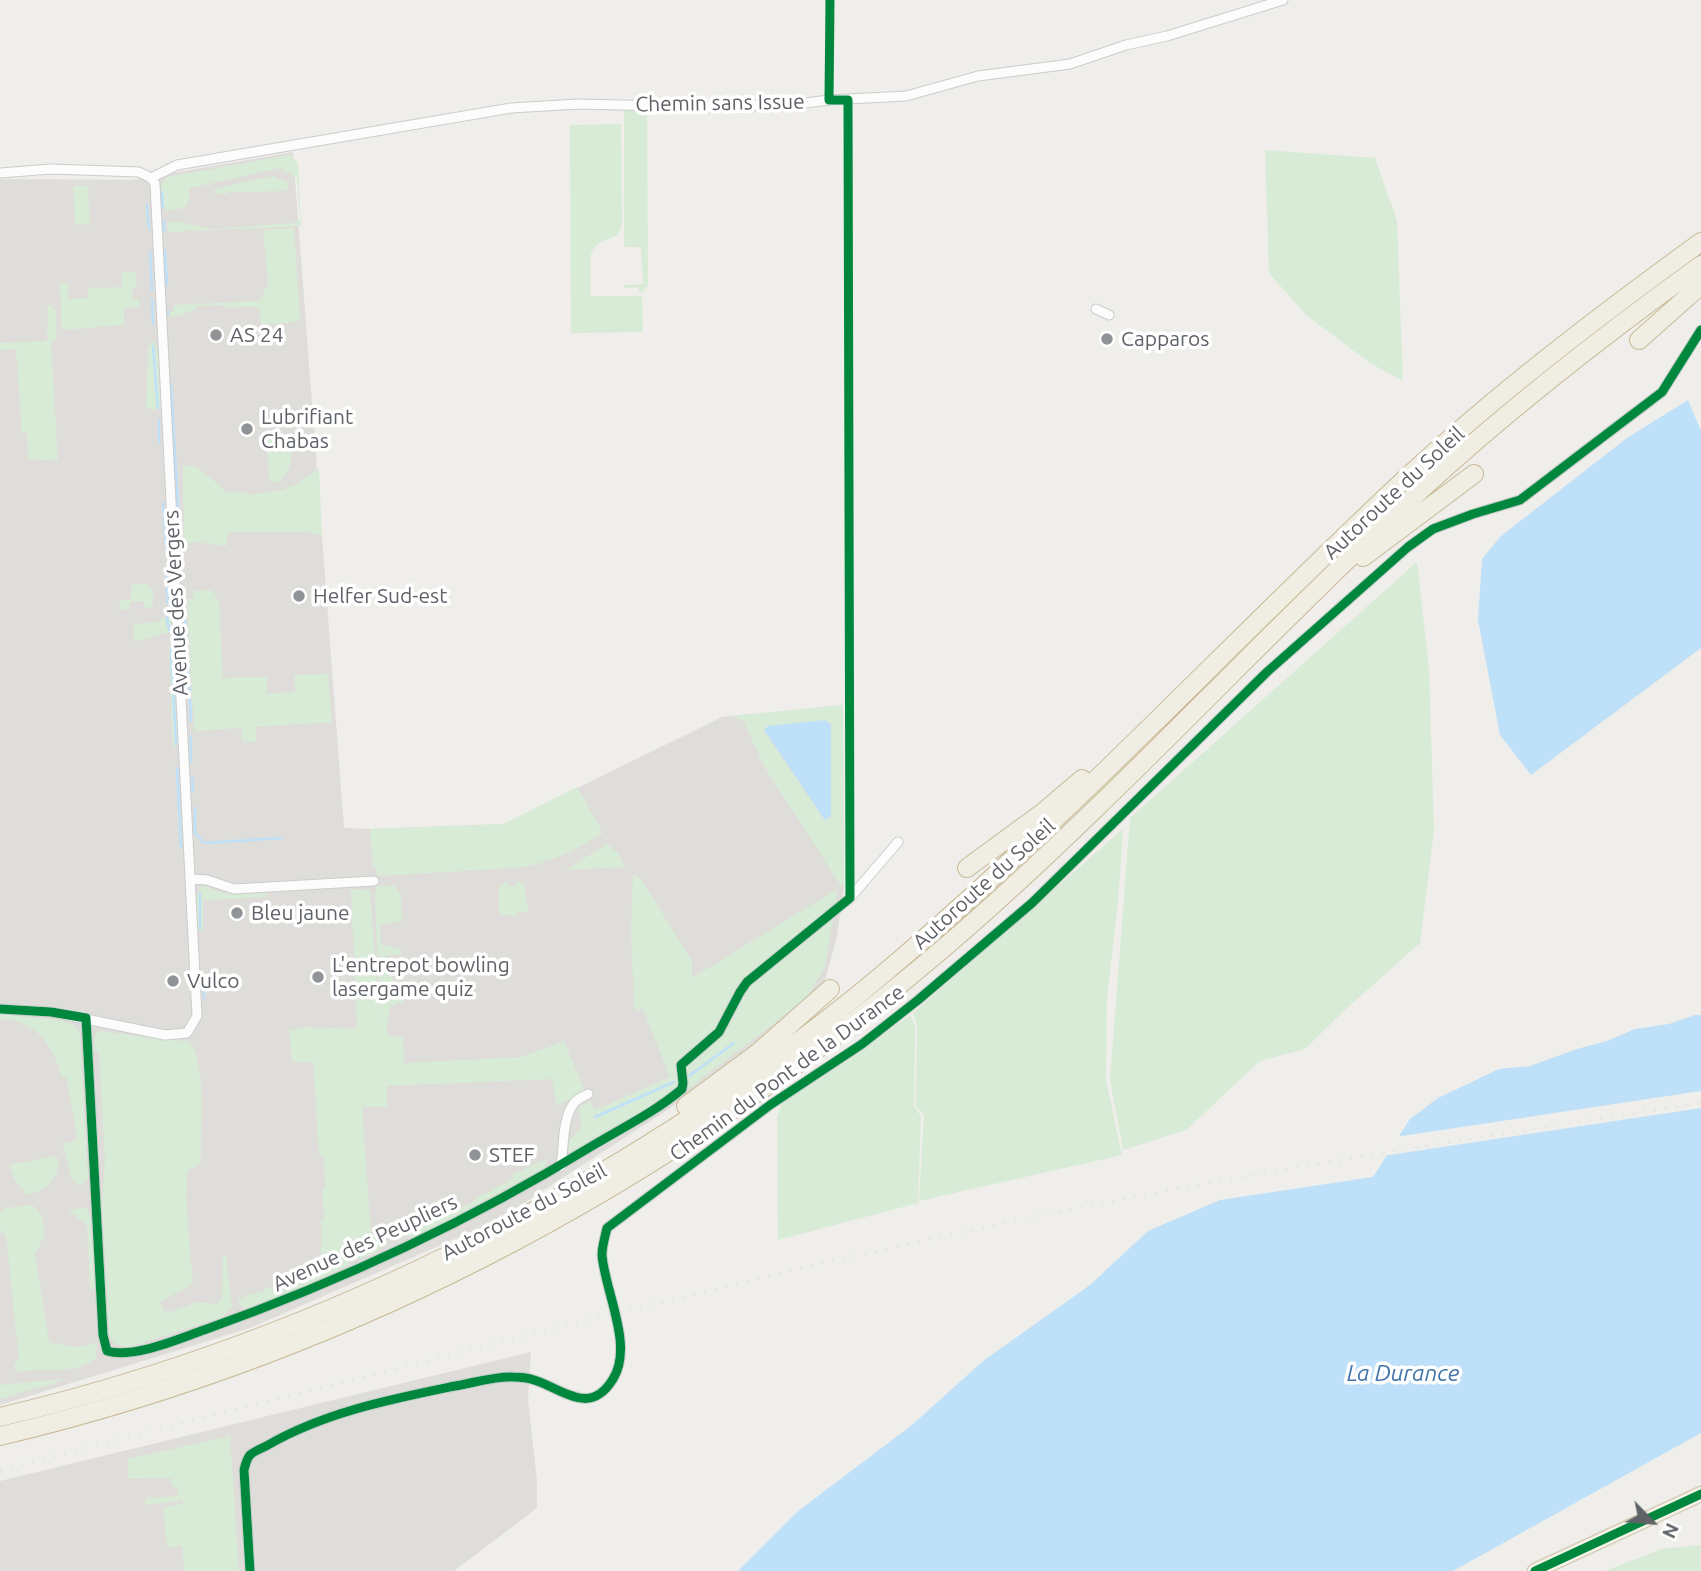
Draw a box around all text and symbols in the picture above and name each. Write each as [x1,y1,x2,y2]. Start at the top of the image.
street label: Chemin sans Issue [635,89,805,117]
place label: AS 24 [230,322,283,348]
place label: Capparos [1121,326,1209,352]
marker: AS 24 [208,327,224,343]
marker: Capparos [1099,331,1115,347]
place label: Lubrifiant Chabas [261,404,353,454]
marker: Lubrifiant Chabas [239,421,255,437]
street label: Autoroute du Soleil [1318,421,1470,565]
street label: Avenue des Vergers [159,509,193,697]
place label: Helfer Sud-est [313,583,447,609]
marker: Helfer Sud-est [291,588,307,604]
street label: Autoroute du Soleil [908,813,1060,955]
place label: Bleu jaune [251,900,350,926]
marker: Bleu jaune [229,905,245,921]
place label: L'entrepot bowling lasergame quiz [332,952,510,1002]
place label: Vulco [187,968,240,994]
marker: L'entrepot bowling lasergame quiz [310,969,326,985]
marker: Vulco [165,973,181,989]
street label: Chemin du Pont de la Durance [665,979,909,1167]
place label: STEF [489,1142,534,1168]
marker: STEF [467,1147,483,1163]
street label: Autoroute du Soleil [437,1158,611,1266]
street label: Avenue des Peupliers [269,1189,461,1297]
water label: La Durance [1347,1359,1459,1387]
north arrow [1617,1487,1687,1557]
text: N [1658,1520,1684,1542]

